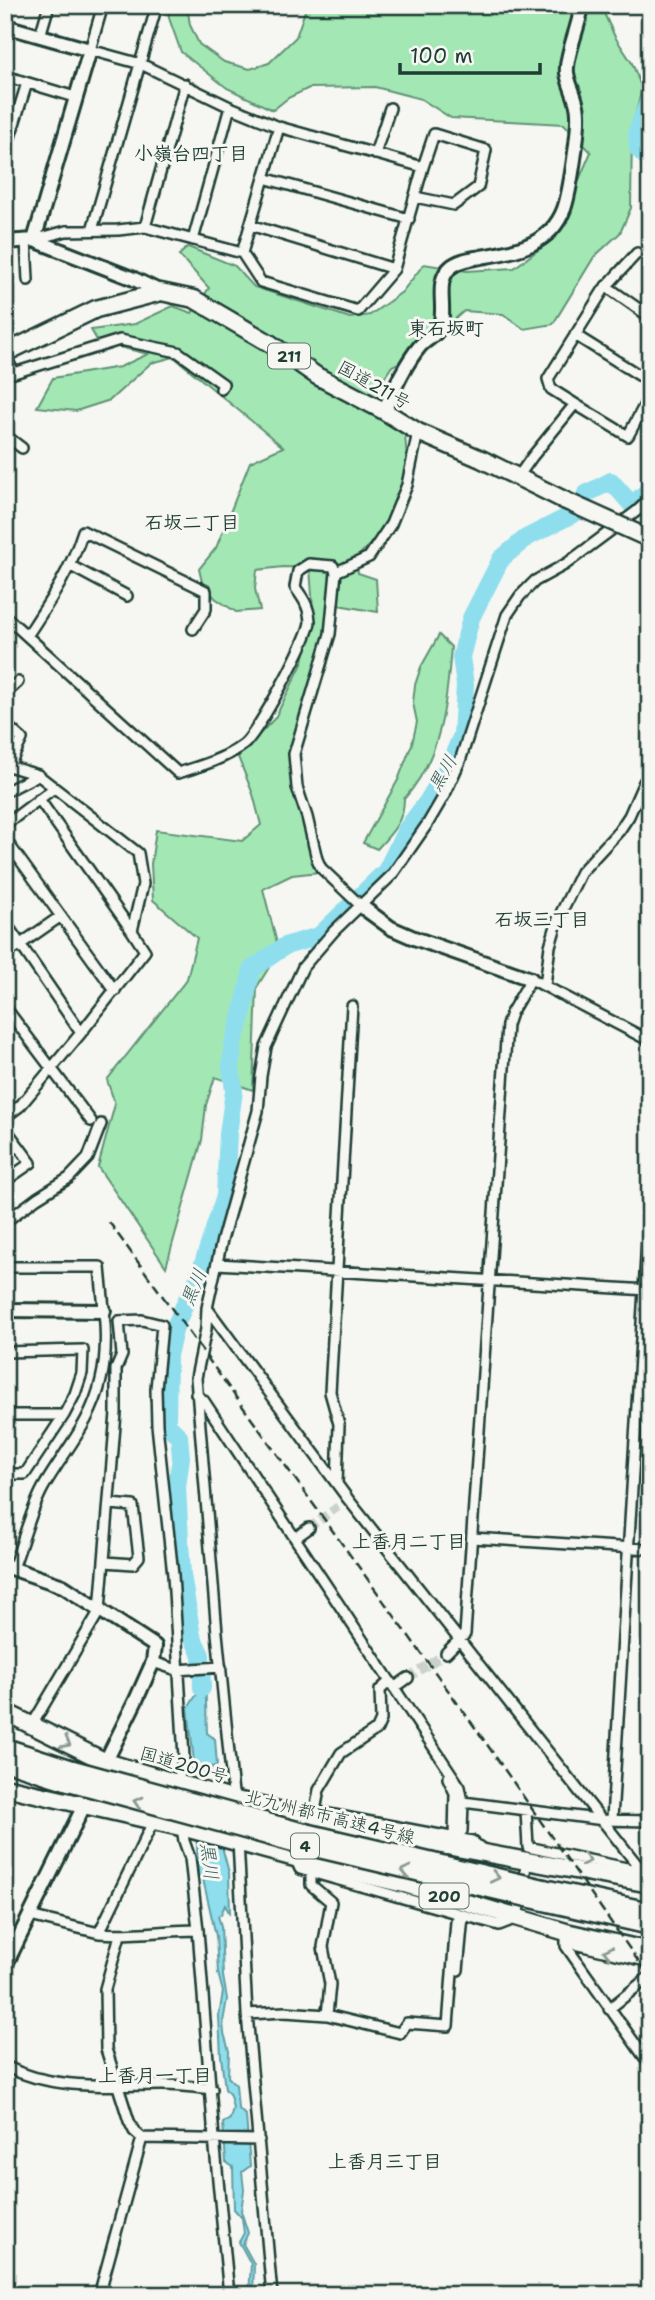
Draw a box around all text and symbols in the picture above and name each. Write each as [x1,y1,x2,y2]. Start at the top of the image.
scale bar [400,32,540,76]
text: 100 m [410,42,473,70]
district label: 小嶺台四丁目 [134,141,248,166]
district label: 東石坂町 [408,316,484,341]
road number: 211 [268,344,310,368]
street label: 国道211号 [333,355,415,415]
district label: 石坂二丁目 [144,510,240,535]
water label: 黒川 [422,751,463,796]
district label: 石坂三丁目 [494,907,590,932]
water label: 黒川 [175,1265,212,1310]
district label: 上香月二丁目 [352,1529,466,1554]
one-way arrow [59,1735,71,1748]
street label: 国道200号 [137,1741,231,1789]
street label: 北九州都市高速4号線 [243,1785,417,1849]
one-way arrow [132,1795,144,1810]
road number: 4 [291,1834,319,1858]
water label: 黒川 [195,1841,224,1881]
one-way arrow [580,1851,592,1866]
one-way arrow [400,1865,412,1879]
one-way arrow [489,1868,501,1883]
road number: 200 [420,1884,468,1908]
one-way arrow [602,1946,614,1960]
district label: 上香月一丁目 [98,2063,212,2088]
district label: 上香月三丁目 [328,2149,442,2174]

